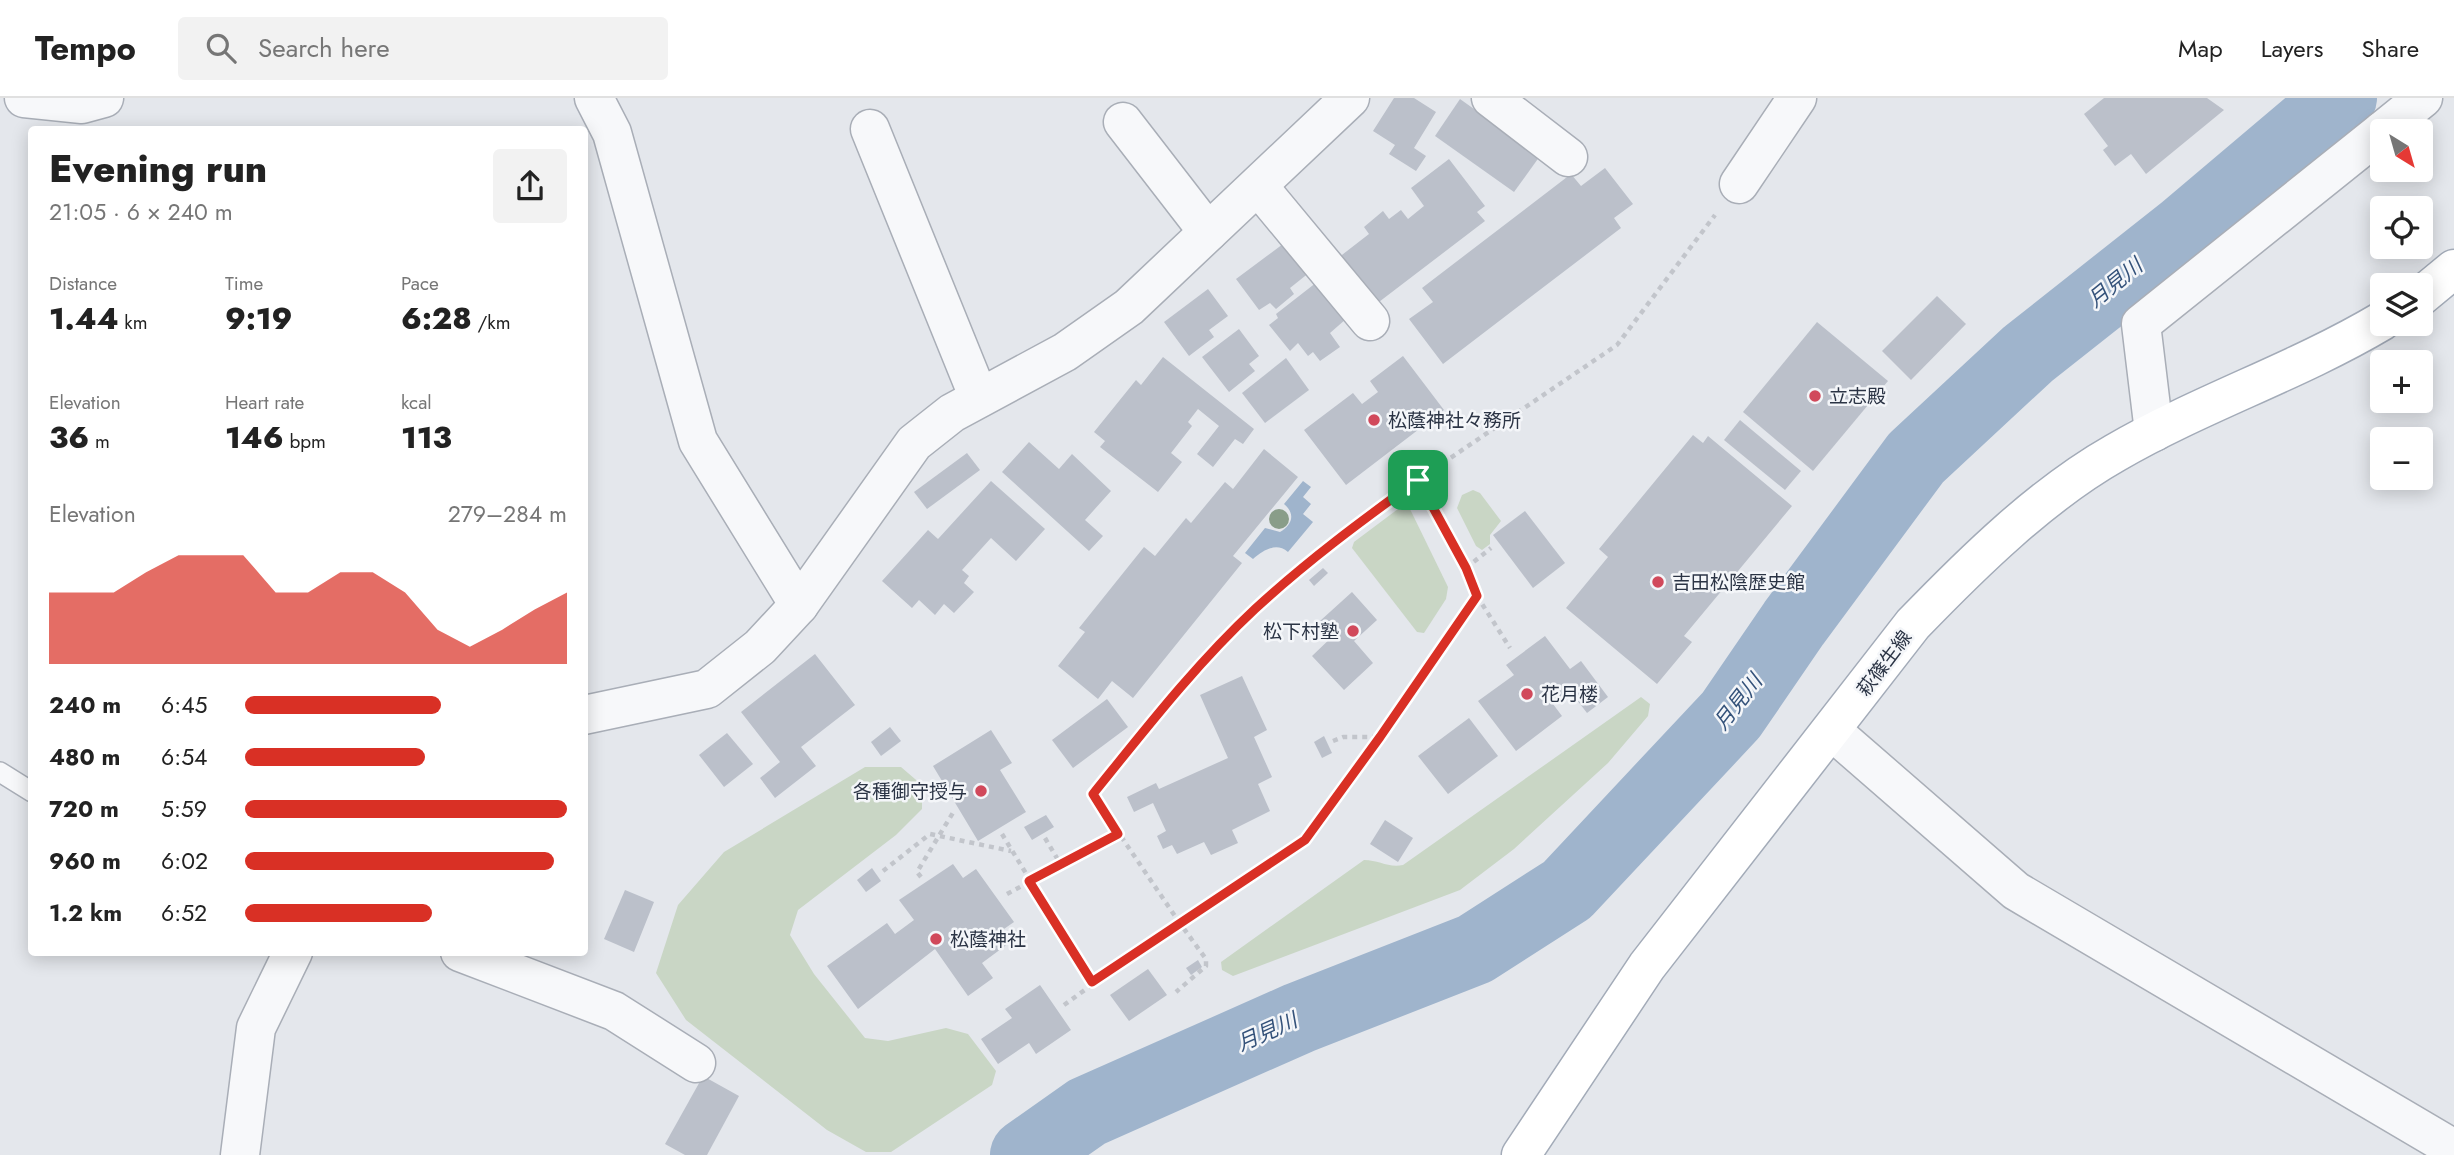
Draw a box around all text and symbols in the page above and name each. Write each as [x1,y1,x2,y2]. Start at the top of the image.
search box [178,17,668,80]
text: Tempo [35,25,136,72]
icon: search [202,29,240,67]
text: Search here [258,29,390,67]
text: Map [2178,31,2223,66]
text: Layers [2261,31,2323,66]
text: Share [2361,31,2419,66]
north arrow [2370,119,2432,182]
map controls [2370,119,2433,490]
text: Evening run [49,141,267,196]
button: share [493,149,567,223]
text: 21:05 · 6 × 240 m [49,195,233,229]
button: locate [2370,196,2433,259]
water label: 月見川 [2081,250,2150,314]
text: Distance [49,270,117,297]
text: Time [225,270,263,297]
text: Pace [401,270,439,297]
button: layers [2370,273,2433,336]
text: 1.44 [49,297,119,340]
text: 9:19 [225,297,293,340]
text: 6:28 [401,297,472,340]
text: km [119,309,148,336]
text: /km [472,309,510,336]
button: + [2370,350,2433,413]
place label: 立志殿 [1829,383,1886,410]
marker: 立志殿 [1807,388,1823,404]
text: Elevation [49,389,121,416]
text: Heart rate [225,389,304,416]
text: kcal [401,389,432,416]
place label: 松蔭神社々務所 [1388,407,1521,434]
marker: 松蔭神社々務所 [1366,412,1382,428]
text: 36 [49,416,89,459]
text: 146 [225,416,284,459]
text: 113 [401,416,452,459]
button: − [2370,427,2433,490]
text: m [89,428,110,455]
text: bpm [284,428,326,455]
pin [1388,450,1448,510]
icon: arrive [1399,461,1437,499]
text: Elevation [49,497,136,531]
text: 279–284 m [448,497,567,531]
place label: 吉田松陰歴史館 [1672,569,1805,596]
marker: 吉田松陰歴史館 [1650,574,1666,590]
place label: 松下村塾 [1263,618,1339,645]
marker: 松下村塾 [1345,623,1361,639]
street label: 萩篠生線 [1851,625,1918,702]
water label: 月見川 [1707,666,1770,736]
place label: 花月楼 [1541,681,1598,708]
marker: 花月楼 [1519,686,1535,702]
text: 240 m [49,688,121,722]
text: 6:45 [161,688,208,722]
text: 480 m [49,740,120,774]
text: 6:54 [161,740,208,774]
place label: 各種御守授与 [853,778,967,805]
marker: 各種御守授与 [973,783,989,799]
text: 720 m [49,792,119,826]
text: 5:59 [161,792,207,826]
text: 960 m [49,844,121,878]
text: 6:02 [161,844,208,878]
text: 1.2 km [49,896,122,930]
text: 6:52 [161,896,207,930]
place label: 松蔭神社 [950,926,1026,953]
marker: 松蔭神社 [928,931,944,947]
water label: 月見川 [1232,1005,1304,1059]

